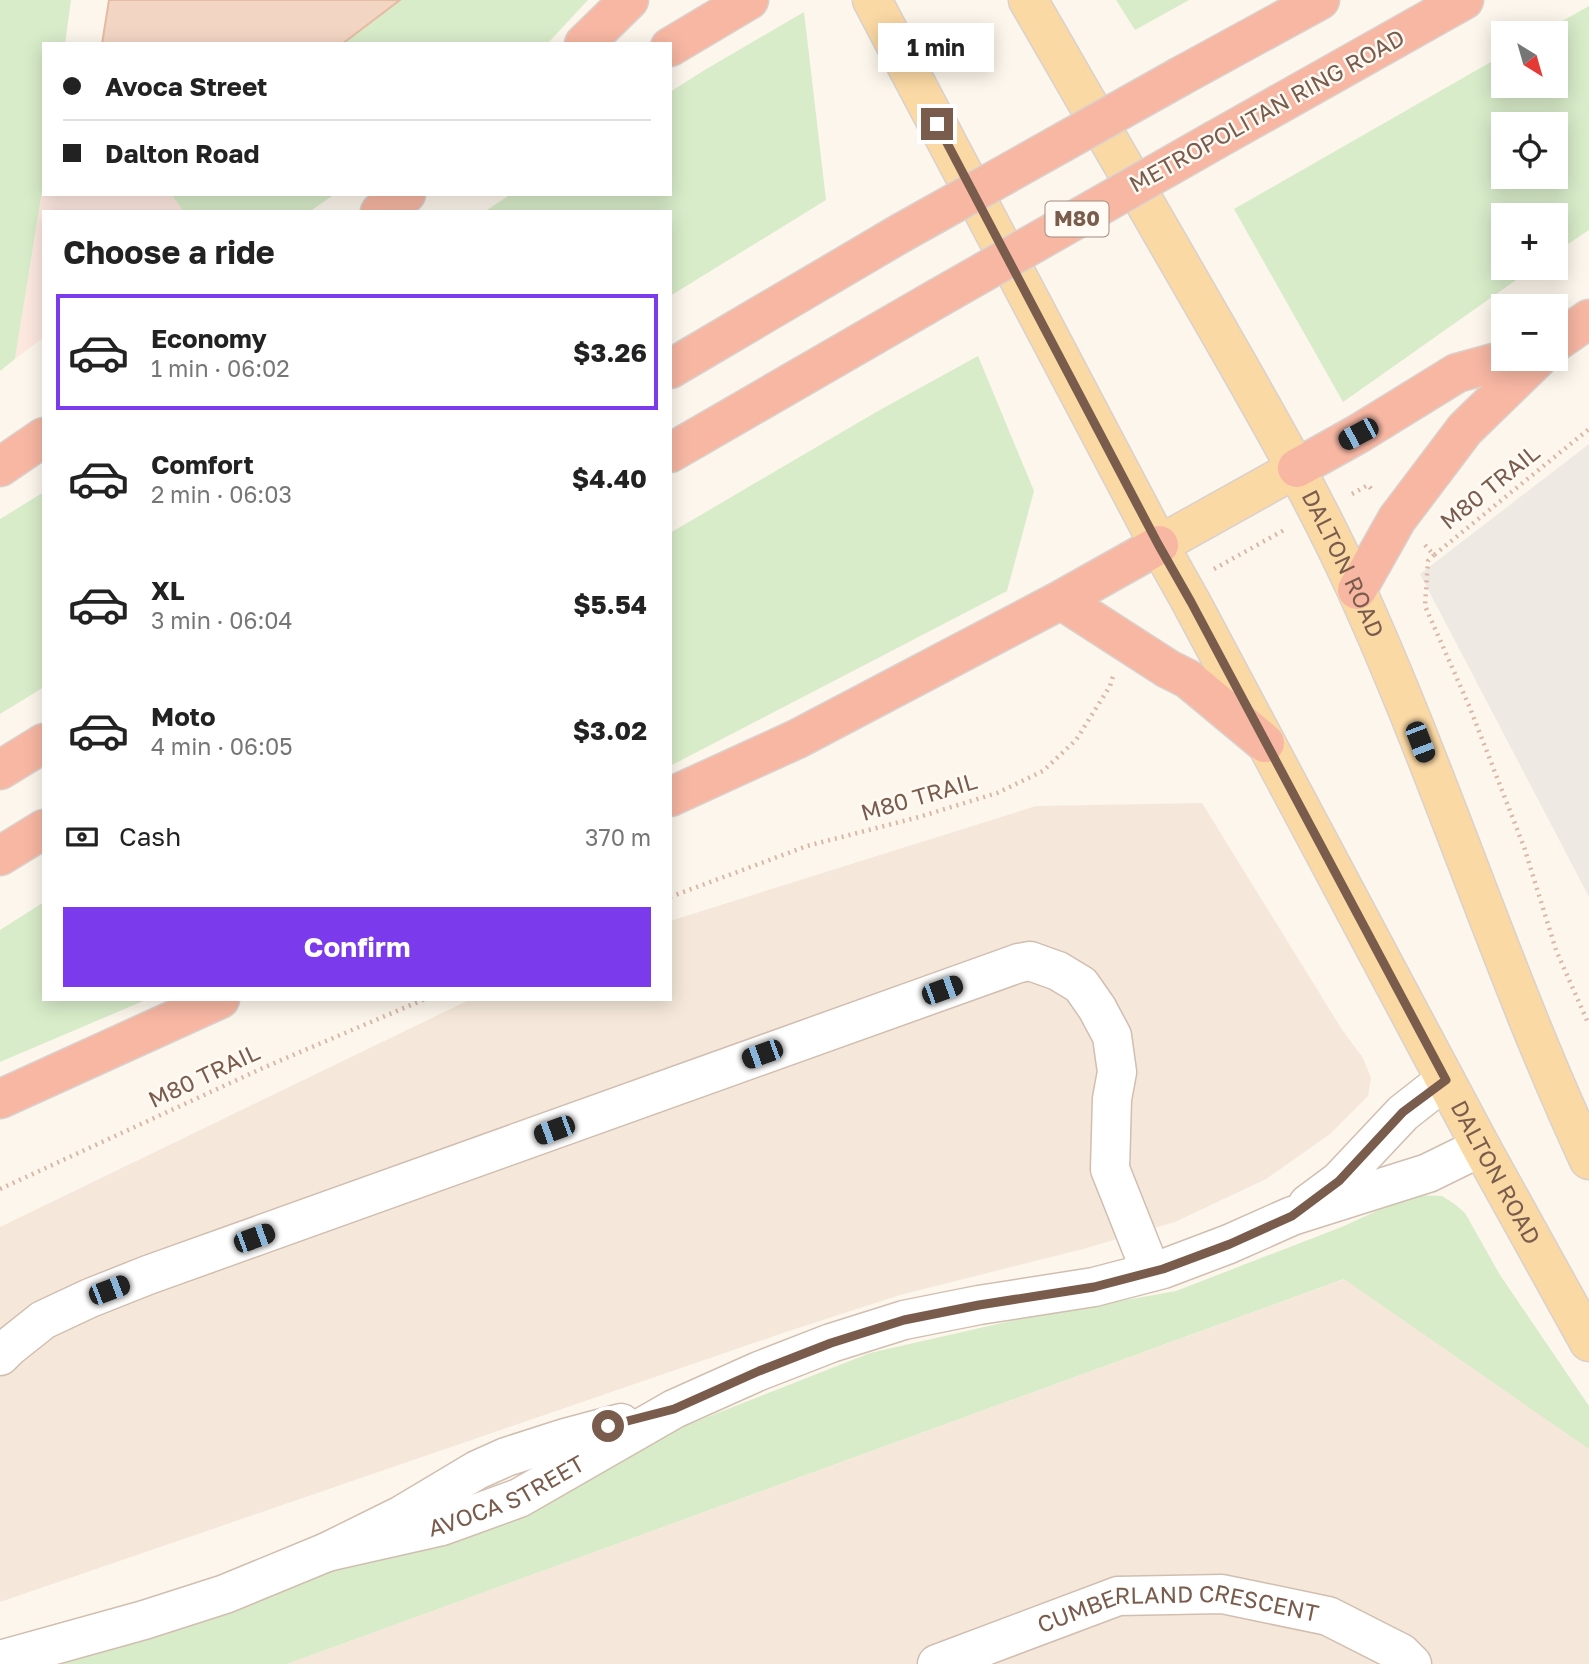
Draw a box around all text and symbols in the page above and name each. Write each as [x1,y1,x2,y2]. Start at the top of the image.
north arrow [1491,21,1568,98]
map controls [1491,21,1568,371]
callout: 1 min [879,23,995,72]
street label: METROPOLITAN RING ROAD [1124,23,1409,198]
text: 1 min [907,33,965,61]
text: Avoca Street [105,71,268,102]
route end [921,108,953,140]
button: locate [1491,112,1568,189]
text: Dalton Road [105,138,259,169]
road number: M80 [1046,202,1108,236]
button: + [1491,203,1568,280]
text: Choose a ride [63,233,275,271]
button: − [1491,294,1568,371]
icon: car [67,321,130,384]
text: Economy [151,323,267,354]
text: $3.26 [573,337,647,368]
text: 1 min · 06:02 [151,354,290,382]
car [1335,415,1382,453]
street label: M80 TRAIL [1434,438,1545,535]
icon: car [67,447,130,510]
text: Comfort [151,449,254,480]
text: $4.40 [572,463,647,494]
text: 2 min · 06:03 [151,480,292,508]
street label: DALTON ROAD [1297,485,1391,641]
icon: car [67,573,130,636]
text: XL [151,575,185,606]
text: $5.54 [573,589,647,620]
text: 3 min · 06:04 [151,606,293,634]
icon: car [67,699,130,762]
text: Moto [151,701,216,732]
text: $3.02 [573,715,647,746]
car [1403,719,1438,765]
text: 4 min · 06:05 [151,732,293,760]
street label: M80 TRAIL [857,766,980,826]
icon: cash [63,818,101,856]
text: Cash [119,821,181,852]
text: 370 m [585,823,651,851]
button: Confirm [63,907,651,987]
car [919,973,966,1007]
street label: M80 TRAIL [144,1037,264,1113]
car [739,1037,786,1071]
street label: DALTON ROAD [1446,1095,1547,1249]
car [531,1113,578,1147]
car [231,1221,278,1255]
car [86,1273,133,1307]
route start [592,1410,624,1442]
street label: AVOCA STREET [426,1448,589,1542]
street label: CUMBERLAND CRESCENT [1033,1578,1321,1638]

